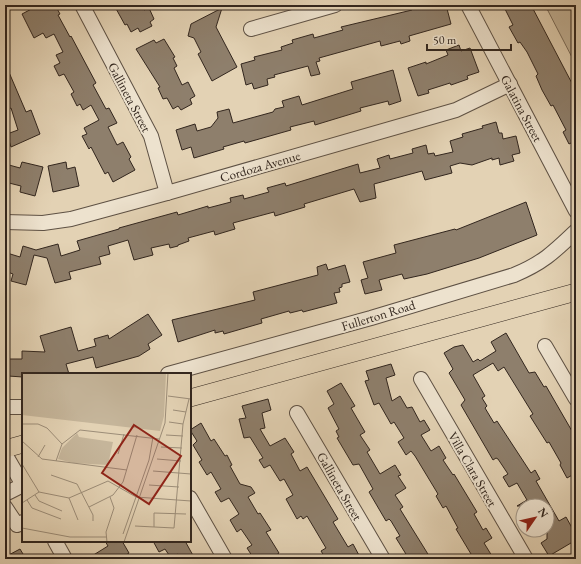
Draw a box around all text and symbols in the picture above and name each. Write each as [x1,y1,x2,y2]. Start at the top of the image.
scale bar [427,26,511,52]
text: 50 m [433,32,457,48]
street label: Gallineta Street [104,59,155,135]
street label: Galatina Street [497,72,546,145]
street label: Cordoza Avenue [218,147,302,186]
street label: Fullerton Road [339,296,418,335]
inset map [22,373,191,542]
street label: Villa Clara Street [444,429,501,510]
street label: Gallineta Street [313,449,366,524]
north arrow [515,498,555,538]
text: N [535,505,552,520]

